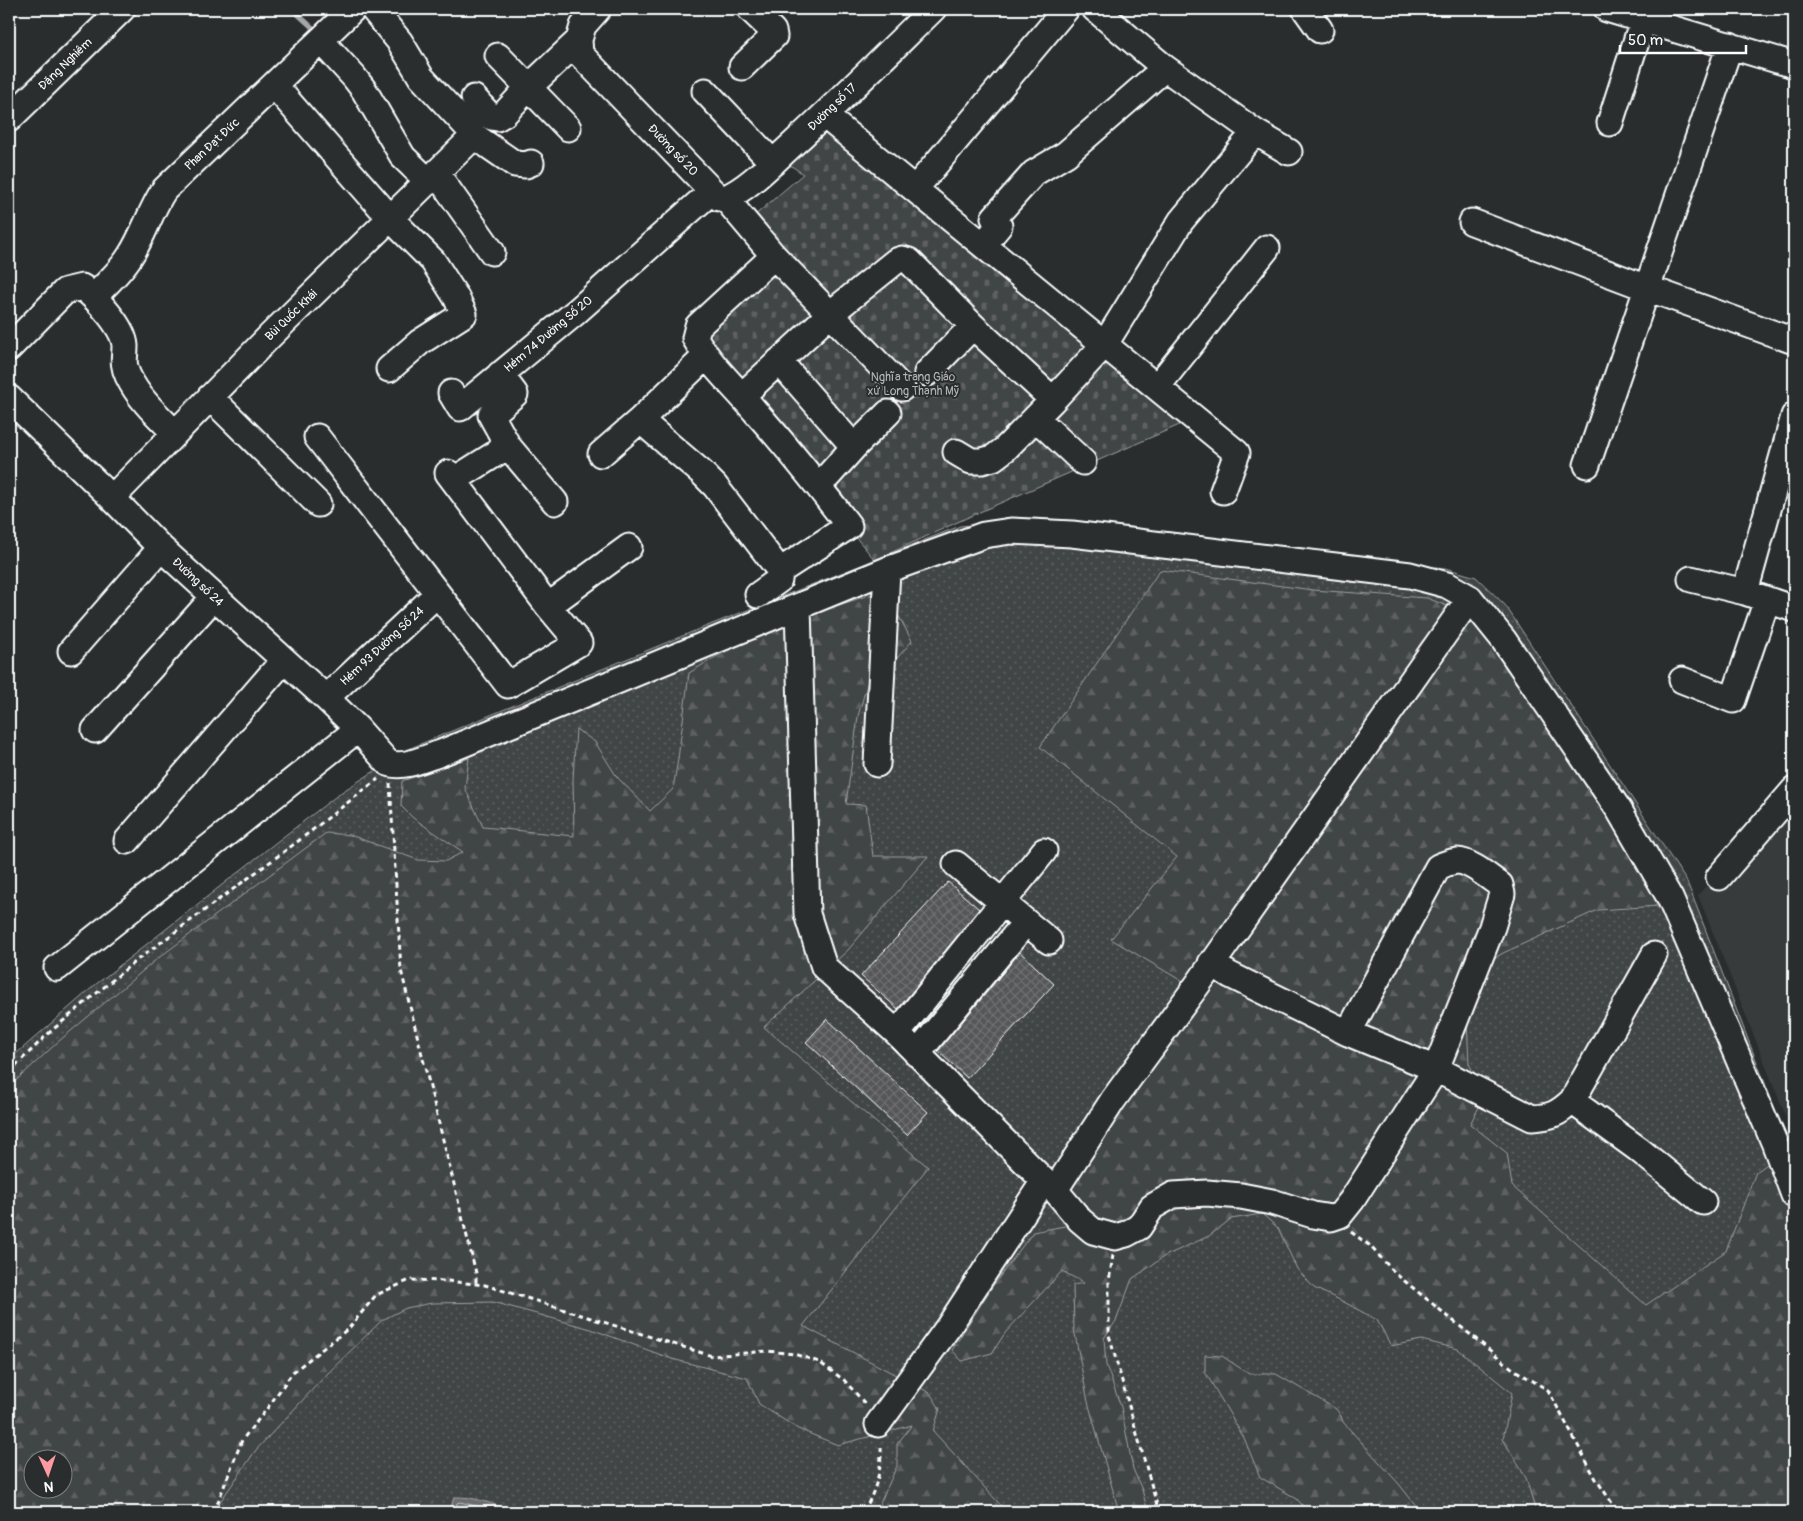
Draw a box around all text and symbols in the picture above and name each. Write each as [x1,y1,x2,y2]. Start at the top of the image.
scale bar [1620,22,1747,54]
text: 50 m [1628,31,1663,50]
street label: Đặng Nghiêm [35,35,96,94]
street label: Đường số 17 [804,79,860,134]
street label: Phan Đạt Đức [182,115,243,174]
street label: Đường số 20 [644,121,702,179]
street label: Bùi Quốc Khái [261,286,321,344]
street label: Hẻm 74 Đường Số 20 [500,292,596,376]
park label: Nghĩa trang Giáo xứ Long Thạnh Mỹ [867,370,959,399]
street label: Đường số 24 [169,554,227,610]
street label: Hẻm 93 Đường Số 24 [337,603,427,689]
north arrow [22,1448,72,1498]
text: N [43,1478,54,1495]

